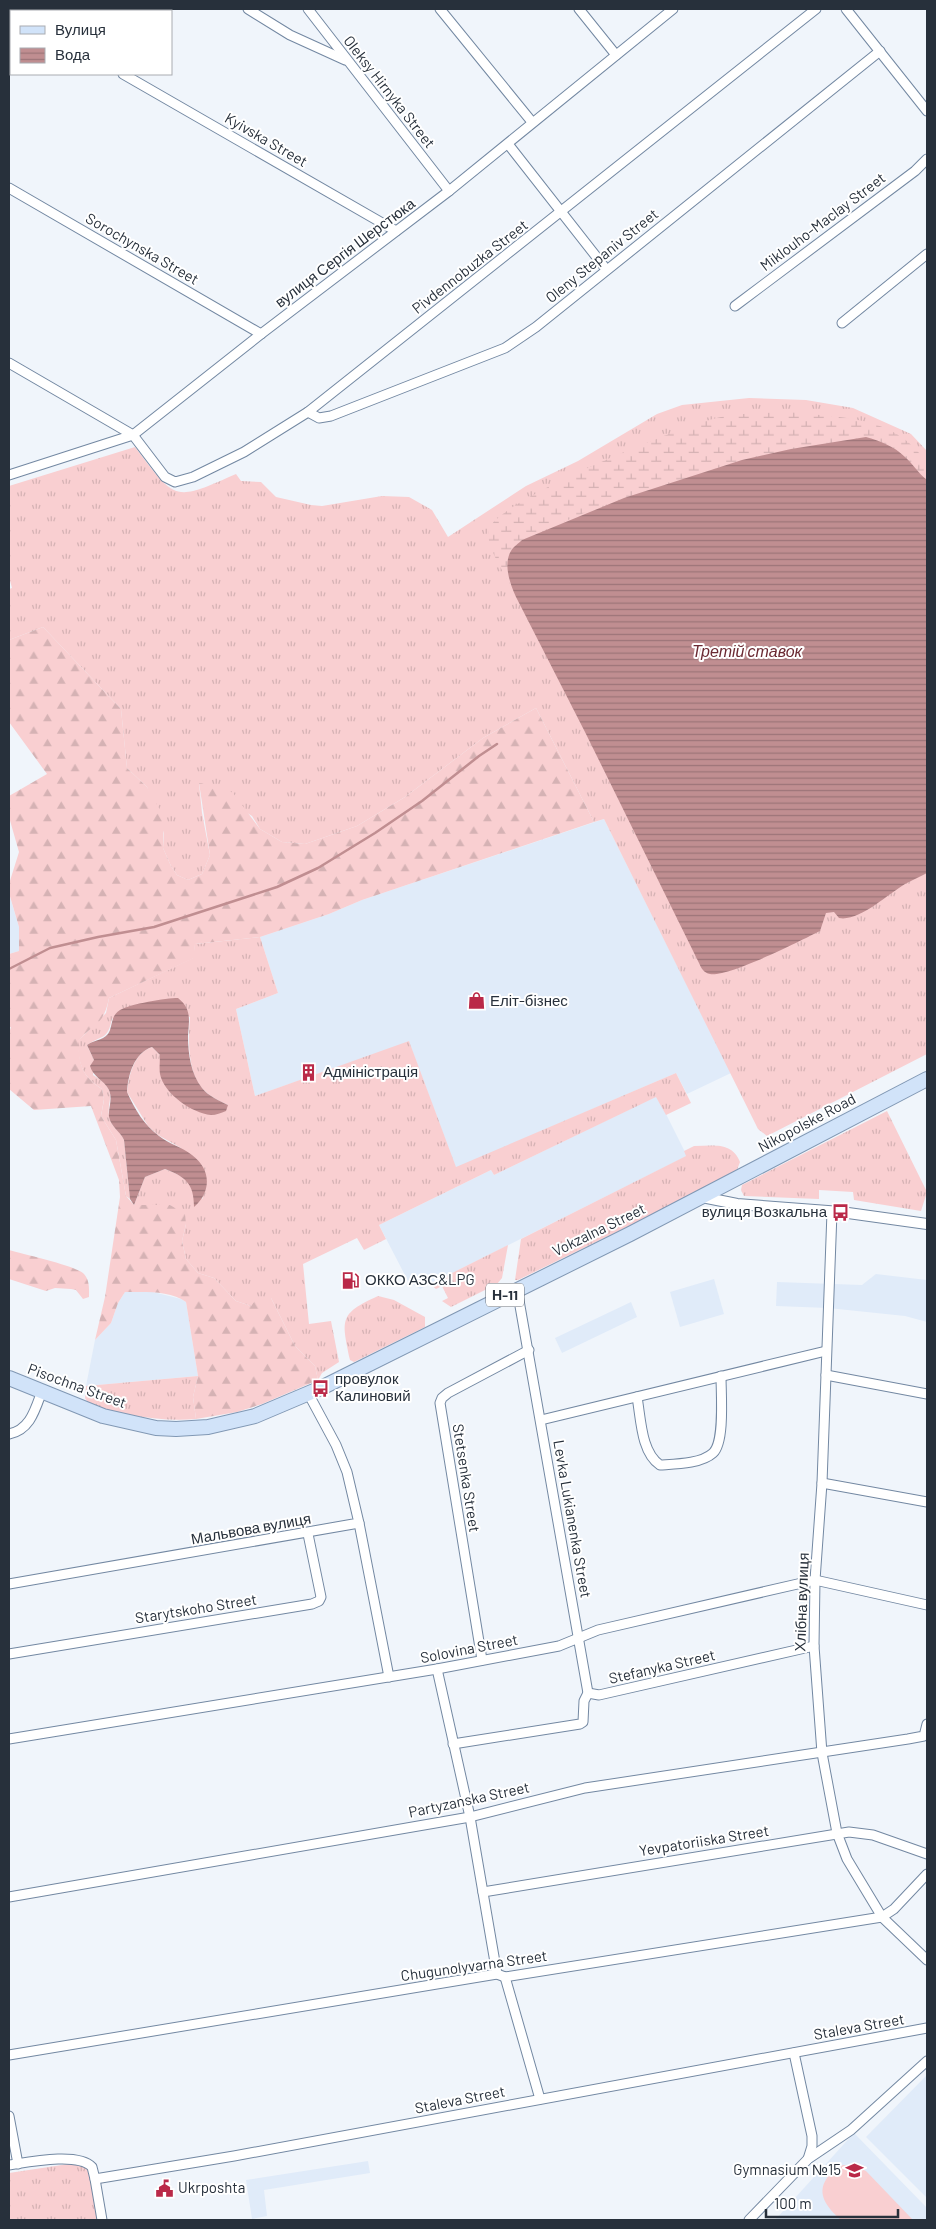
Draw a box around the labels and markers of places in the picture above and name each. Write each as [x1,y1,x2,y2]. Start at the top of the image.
shop icon: Еліт-бізнес [466,991,486,1011]
place label: Еліт-бізнес [490,991,568,1009]
building icon: Адміністрація [299,1062,319,1082]
place label: Адміністрація [323,1062,418,1080]
place label: вулиця Возкальна [702,1202,828,1220]
bus stop icon: вулиця Возкальна [831,1202,851,1222]
fuel station icon: ОККО АЗС&LPG [341,1270,361,1290]
place label: ОККО АЗС&LPG [365,1270,475,1288]
place label: провулок Калиновий [335,1369,411,1404]
bus stop icon: провулок Калиновий [311,1378,331,1398]
place label: Gymnasium №15 [733,2160,841,2178]
school or university icon: Gymnasium №15 [845,2160,865,2180]
public building icon: Ukrposhta [154,2178,174,2198]
place label: Ukrposhta [178,2178,245,2196]

